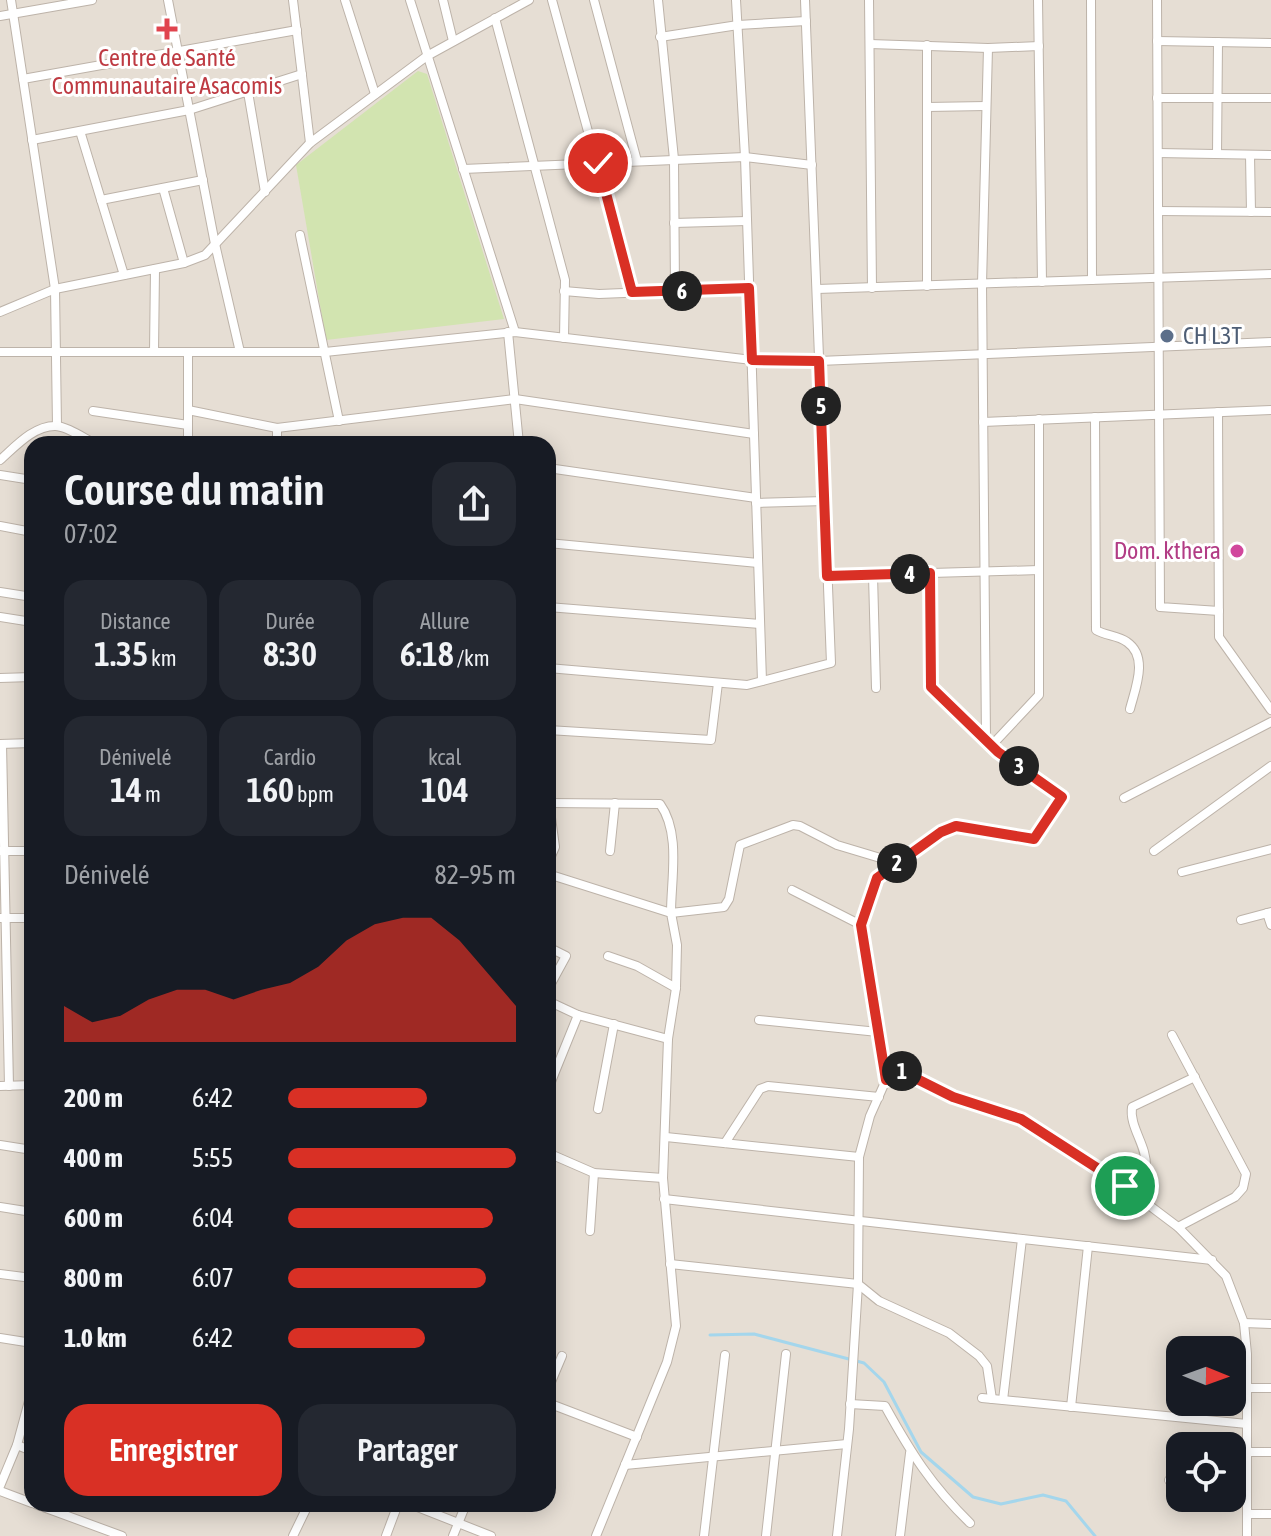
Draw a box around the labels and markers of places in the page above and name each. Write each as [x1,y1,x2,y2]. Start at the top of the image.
marker: Centre de Santé Communautaire Asacomis [156,18,178,40]
place label: Centre de Santé Communautaire Asacomis [52,44,282,99]
pin [564,129,632,197]
pin: 6 [662,271,702,311]
place label: CH L3T [1183,322,1243,349]
marker: CH L3T [1158,327,1176,345]
pin: 5 [801,386,841,426]
place label: Dom. kthera [1114,537,1221,564]
marker: Dom. kthera [1228,542,1246,560]
pin: 4 [890,554,930,594]
pin: 3 [999,746,1039,786]
pin: 2 [877,843,917,883]
pin: 1 [882,1051,922,1091]
pin [1091,1152,1159,1220]

